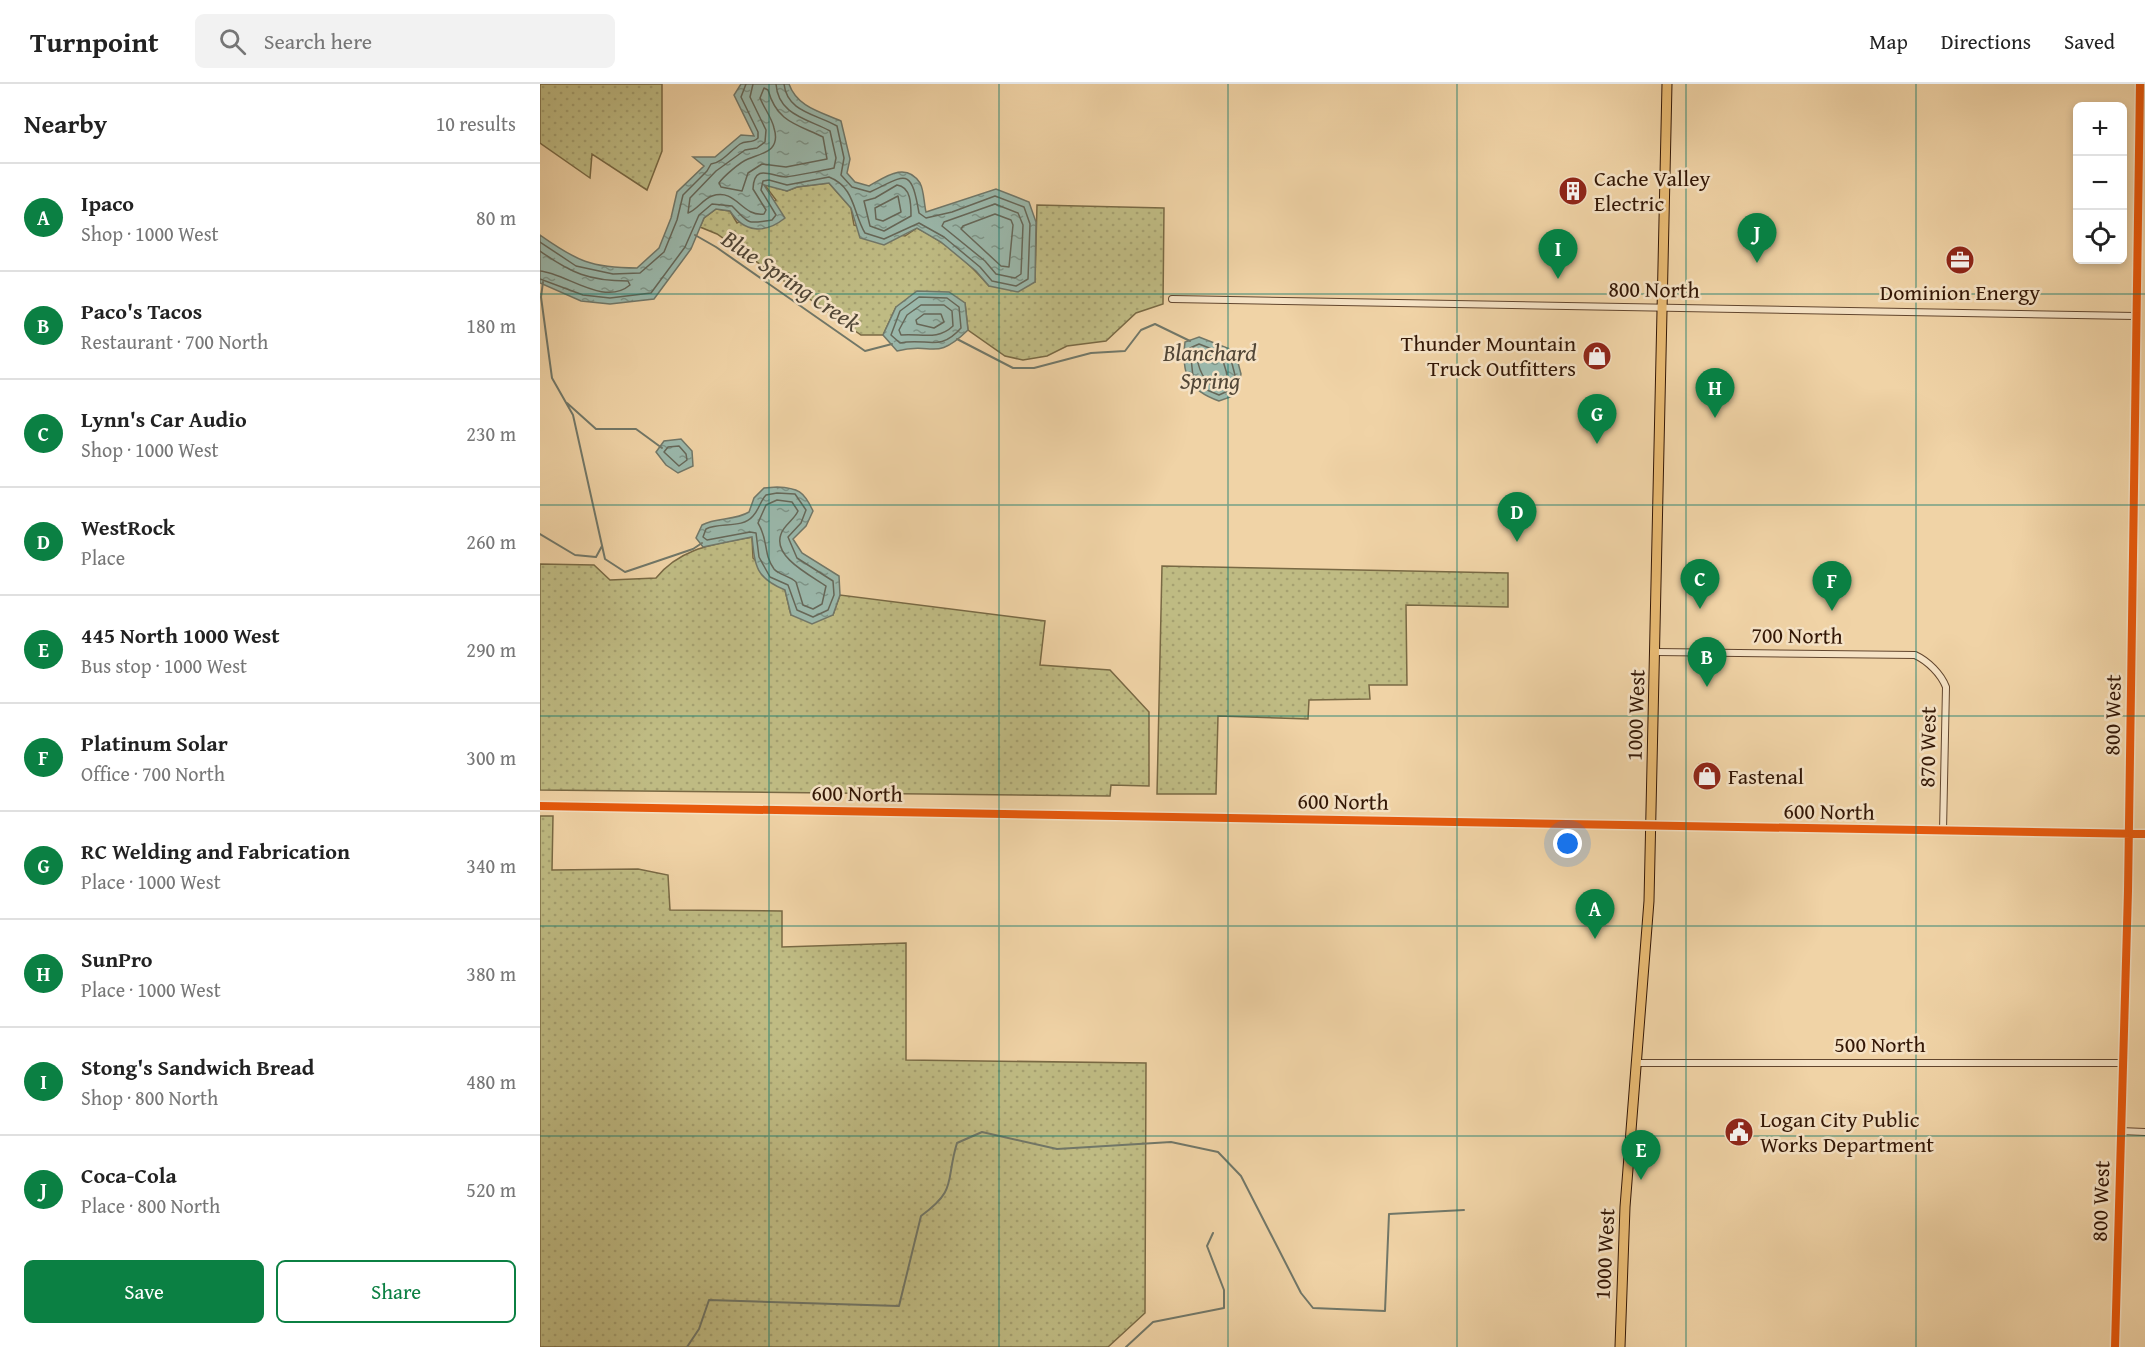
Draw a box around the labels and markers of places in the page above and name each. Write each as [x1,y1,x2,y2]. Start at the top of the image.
place label: Cache Valley Electric [1594,162,1710,219]
building icon: Cache Valley Electric [1557,175,1589,207]
pin: J [1738,214,1776,263]
pin: I [1538,230,1578,279]
office icon: Dominion Energy [1944,244,1976,276]
place label: Dominion Energy [1880,276,2040,308]
place label: Thunder Mountain Truck Outfitters [1401,327,1577,384]
shop icon: Thunder Mountain Truck Outfitters [1581,340,1613,372]
pin: H [1696,368,1734,418]
pin: G [1578,394,1616,444]
pin: D [1498,492,1536,542]
pin: C [1680,560,1720,609]
pin: F [1812,562,1852,611]
pin: B [1688,638,1726,687]
shop icon: Fastenal [1691,760,1723,792]
place label: Fastenal [1728,760,1804,792]
pin: A [1576,890,1614,939]
place label: Logan City Public Works Department [1760,1103,1934,1160]
public building icon: Logan City Public Works Department [1723,1116,1755,1148]
pin: E [1622,1130,1660,1180]

